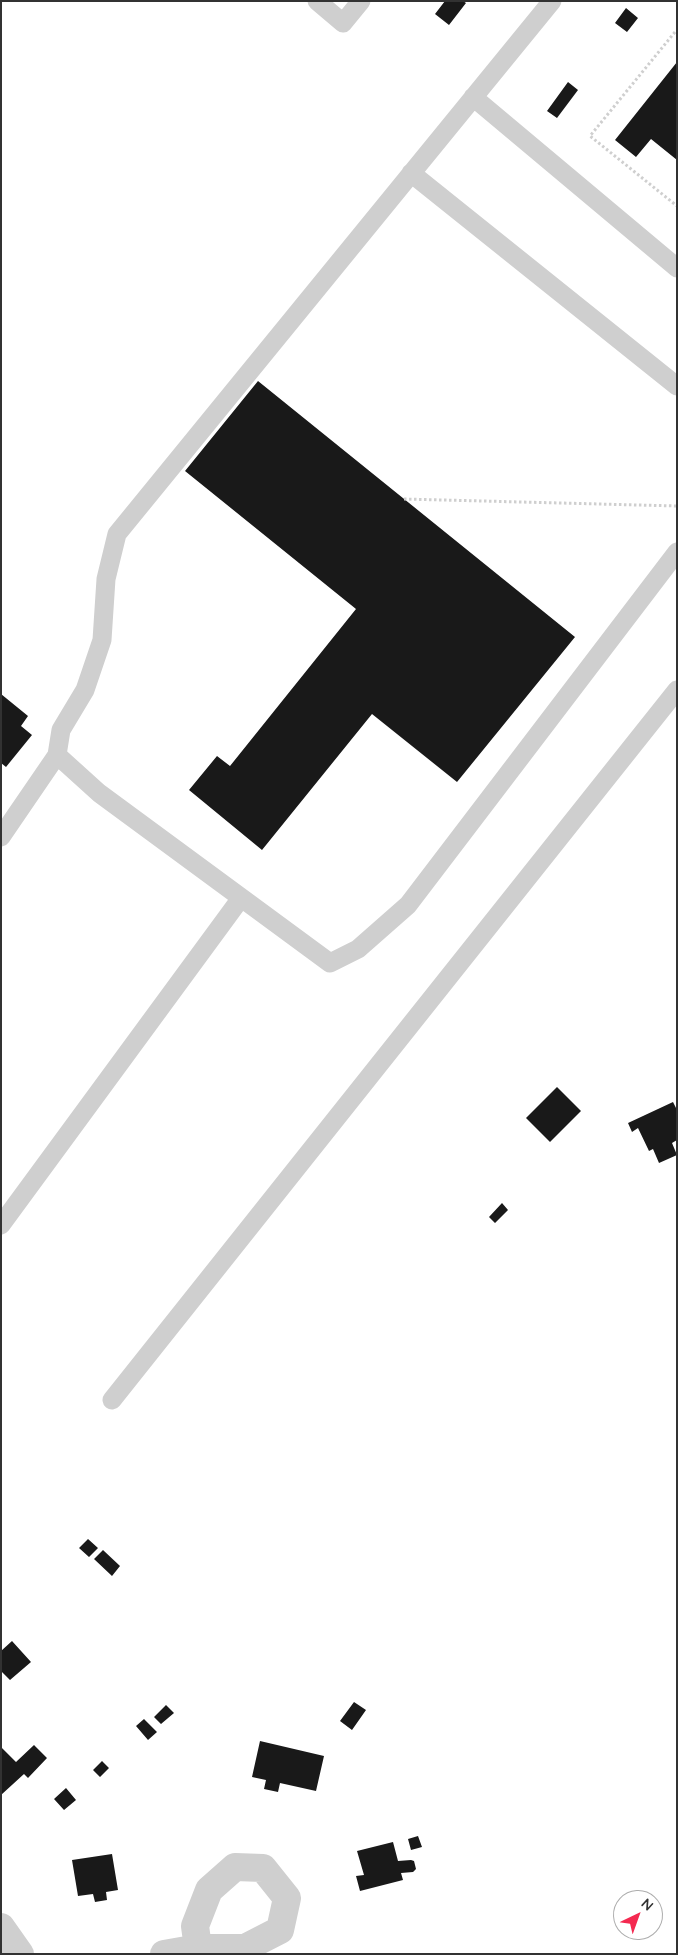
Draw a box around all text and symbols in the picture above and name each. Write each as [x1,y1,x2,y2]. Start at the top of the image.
north arrow [613,1890,663,1940]
text: N [638,1894,657,1915]

